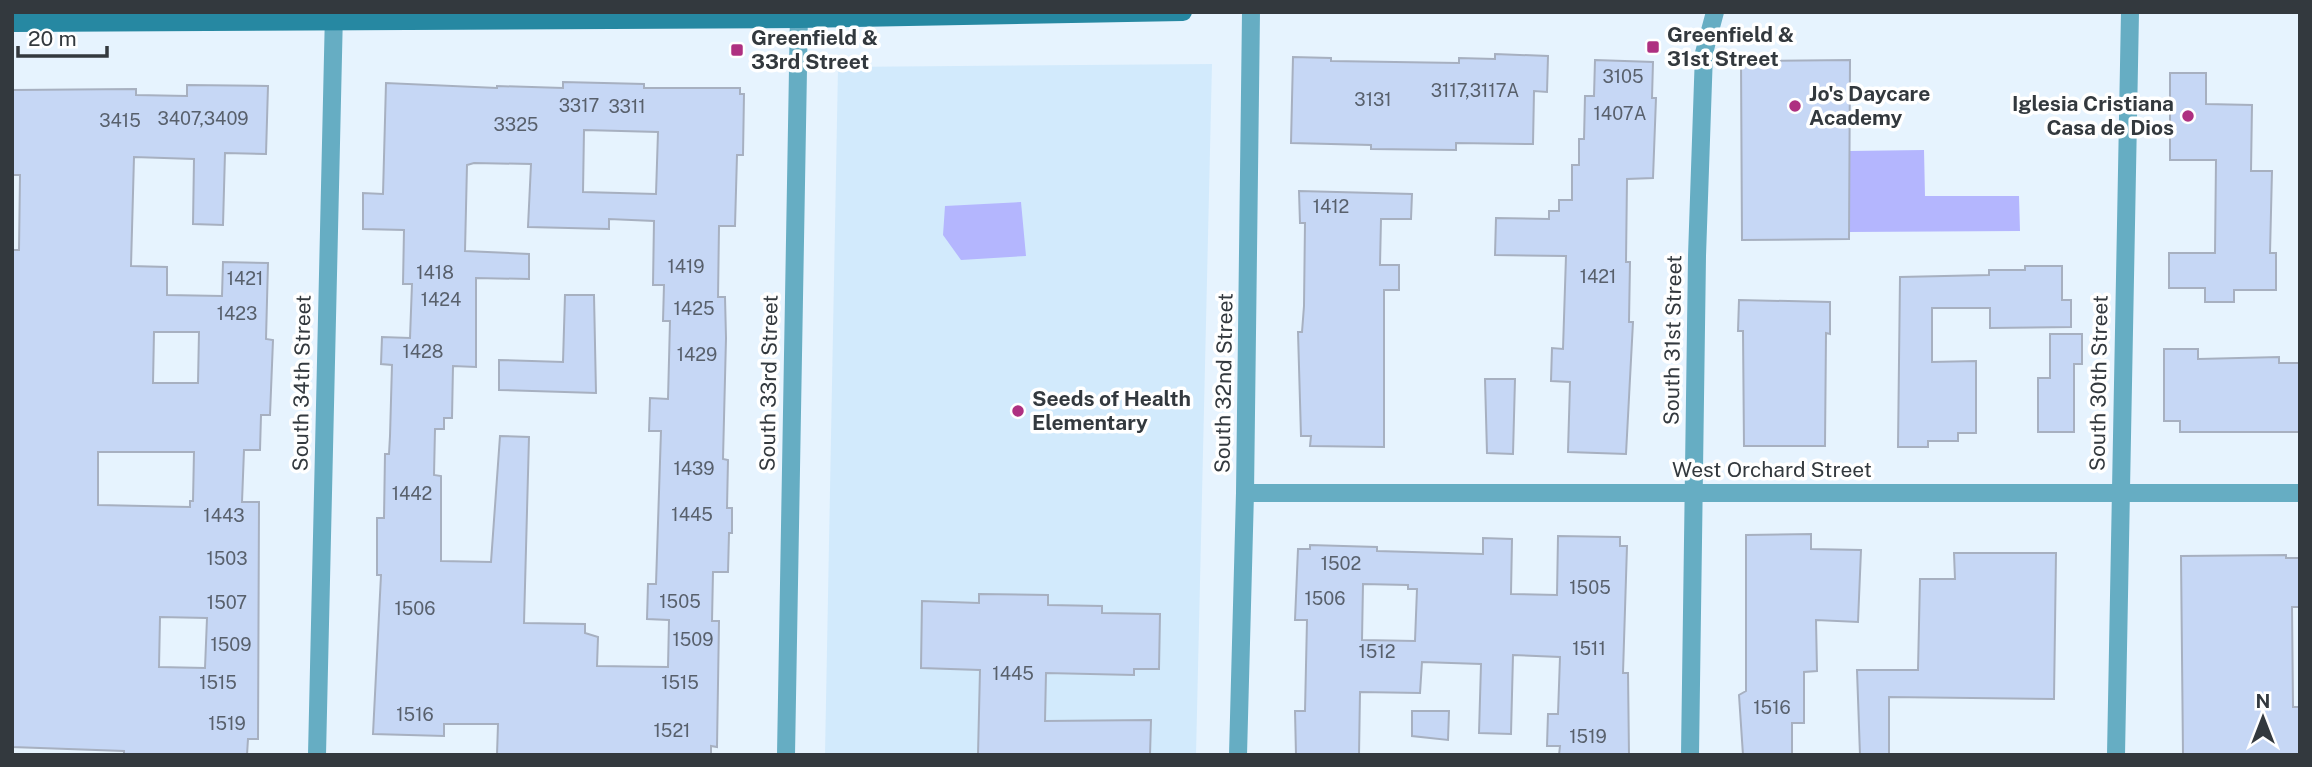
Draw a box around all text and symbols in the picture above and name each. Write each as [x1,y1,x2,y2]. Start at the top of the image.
scale bar [18,14,107,58]
place label: Greenfield & 31st Street [1667,22,1794,71]
place label: Greenfield & 33rd Street [751,25,878,74]
text: 20 m [28,26,77,51]
marker: Greenfield & 31st Street [1645,39,1661,55]
marker: Greenfield & 33rd Street [729,42,745,58]
house number: 3105 [1602,66,1644,87]
house number: 3117,3117A [1431,80,1519,101]
place label: Jo's Daycare Academy [1809,81,1930,130]
house number: 3131 [1354,89,1392,110]
place label: Iglesia Cristiana Casa de Dios [2012,91,2174,140]
house number: 3317 [559,95,599,116]
house number: 3311 [608,96,646,117]
marker: Jo's Daycare Academy [1787,98,1803,114]
house number: 1407A [1594,103,1647,124]
house number: 3407,3409 [157,108,249,129]
marker: Iglesia Cristiana Casa de Dios [2180,108,2196,124]
house number: 3415 [99,110,141,131]
house number: 3325 [494,114,538,135]
house number: 1412 [1313,196,1349,217]
street label: South 31st Street [1659,255,1686,425]
house number: 1419 [667,256,705,277]
house number: 1418 [416,262,454,283]
house number: 1421 [1580,266,1616,287]
house number: 1421 [227,268,263,289]
house number: 1424 [421,289,461,310]
street label: South 32nd Street [1209,293,1238,473]
street label: South 34th Street [287,294,316,471]
street label: South 33rd Street [754,294,783,472]
street label: South 30th Street [2084,295,2113,471]
house number: 1425 [674,298,714,319]
house number: 1423 [217,303,257,324]
house number: 1428 [402,341,444,362]
house number: 1429 [677,344,717,365]
place label: Seeds of Health Elementary [1032,386,1191,435]
marker: Seeds of Health Elementary [1010,403,1026,419]
street label: West Orchard Street [1672,457,1872,482]
house number: 1439 [673,458,715,479]
house number: 1442 [392,483,432,504]
house number: 1445 [671,504,713,525]
house number: 1443 [203,505,245,526]
house number: 1503 [206,548,248,569]
house number: 1502 [1321,553,1361,574]
house number: 1505 [1569,577,1611,598]
house number: 1506 [1305,588,1345,609]
house number: 1505 [659,591,701,612]
house number: 1507 [207,592,247,613]
house number: 1506 [395,598,435,619]
house number: 1509 [673,629,714,650]
house number: 1509 [211,634,252,655]
house number: 1511 [1572,638,1606,659]
house number: 1512 [1359,641,1395,662]
house number: 1445 [992,663,1034,684]
house number: 1515 [199,672,237,693]
house number: 1515 [661,672,699,693]
north arrow [2228,683,2298,753]
text: N [2256,690,2270,712]
house number: 1516 [1753,697,1791,718]
house number: 1516 [396,704,434,725]
house number: 1519 [208,713,246,734]
house number: 1521 [654,720,690,741]
house number: 1519 [1569,726,1607,747]

